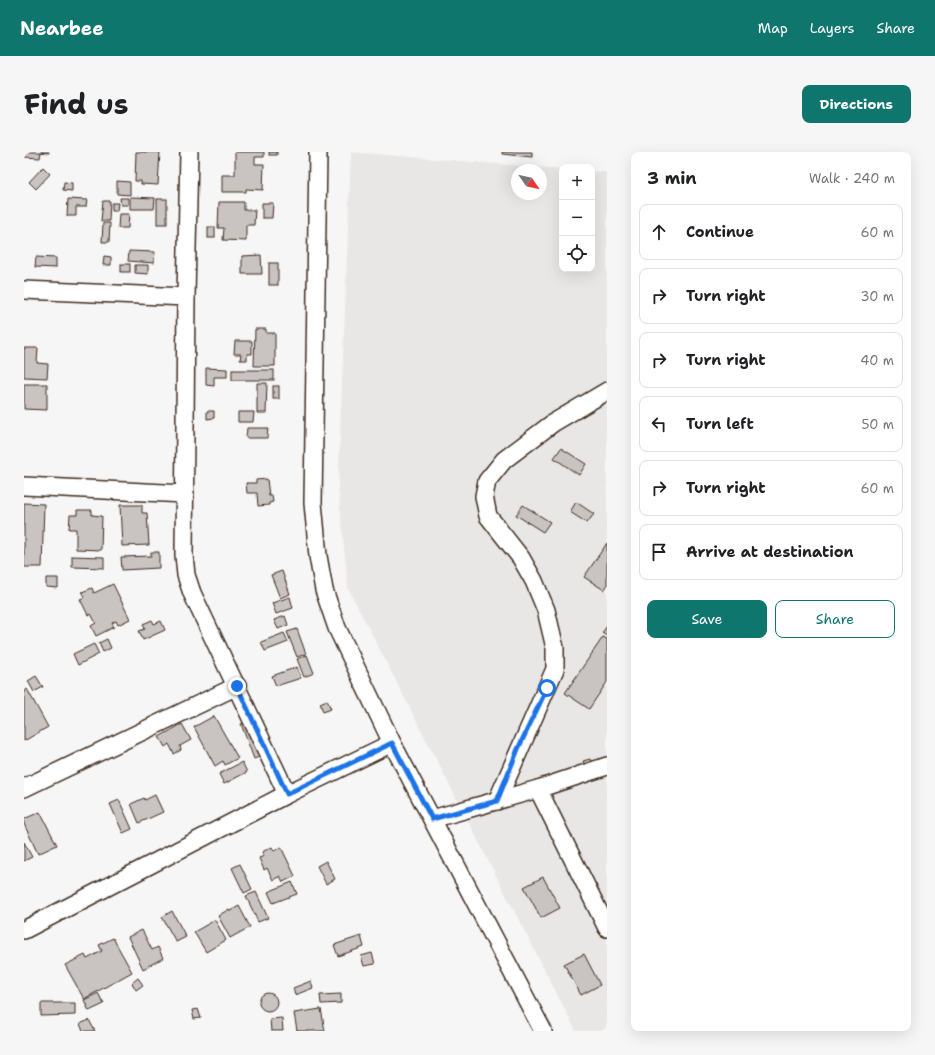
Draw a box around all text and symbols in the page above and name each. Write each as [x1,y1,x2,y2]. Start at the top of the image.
text: Nearbee [20,16,104,41]
text: Map [758,19,788,37]
text: Layers [810,19,854,37]
text: Share [876,19,915,37]
text: Find us [24,85,129,123]
button: Directions [802,85,911,123]
north arrow [511,164,547,200]
map controls [559,164,595,272]
button: + [559,164,595,200]
text: 3 min [647,167,697,189]
text: Walk · 240 m [809,170,895,187]
button: − [559,200,595,236]
icon: ahead [648,221,670,243]
text: Continue [686,222,754,242]
text: 60 m [861,224,894,241]
button: locate [559,236,595,272]
icon: right [648,285,670,307]
text: Turn right [686,286,766,306]
text: 30 m [860,288,894,305]
icon: right [648,349,670,371]
text: Turn right [686,350,766,370]
text: 40 m [860,352,894,369]
icon: left [648,413,670,435]
text: Turn left [686,414,754,434]
text: 50 m [861,416,894,433]
icon: right [648,477,670,499]
text: Turn right [686,478,766,498]
text: 60 m [861,480,894,497]
icon: arrive [648,541,670,563]
text: Arrive at destination [686,542,854,562]
button: Save [647,600,767,638]
button: Share [775,600,895,638]
route end [228,677,246,695]
route start [538,679,556,697]

